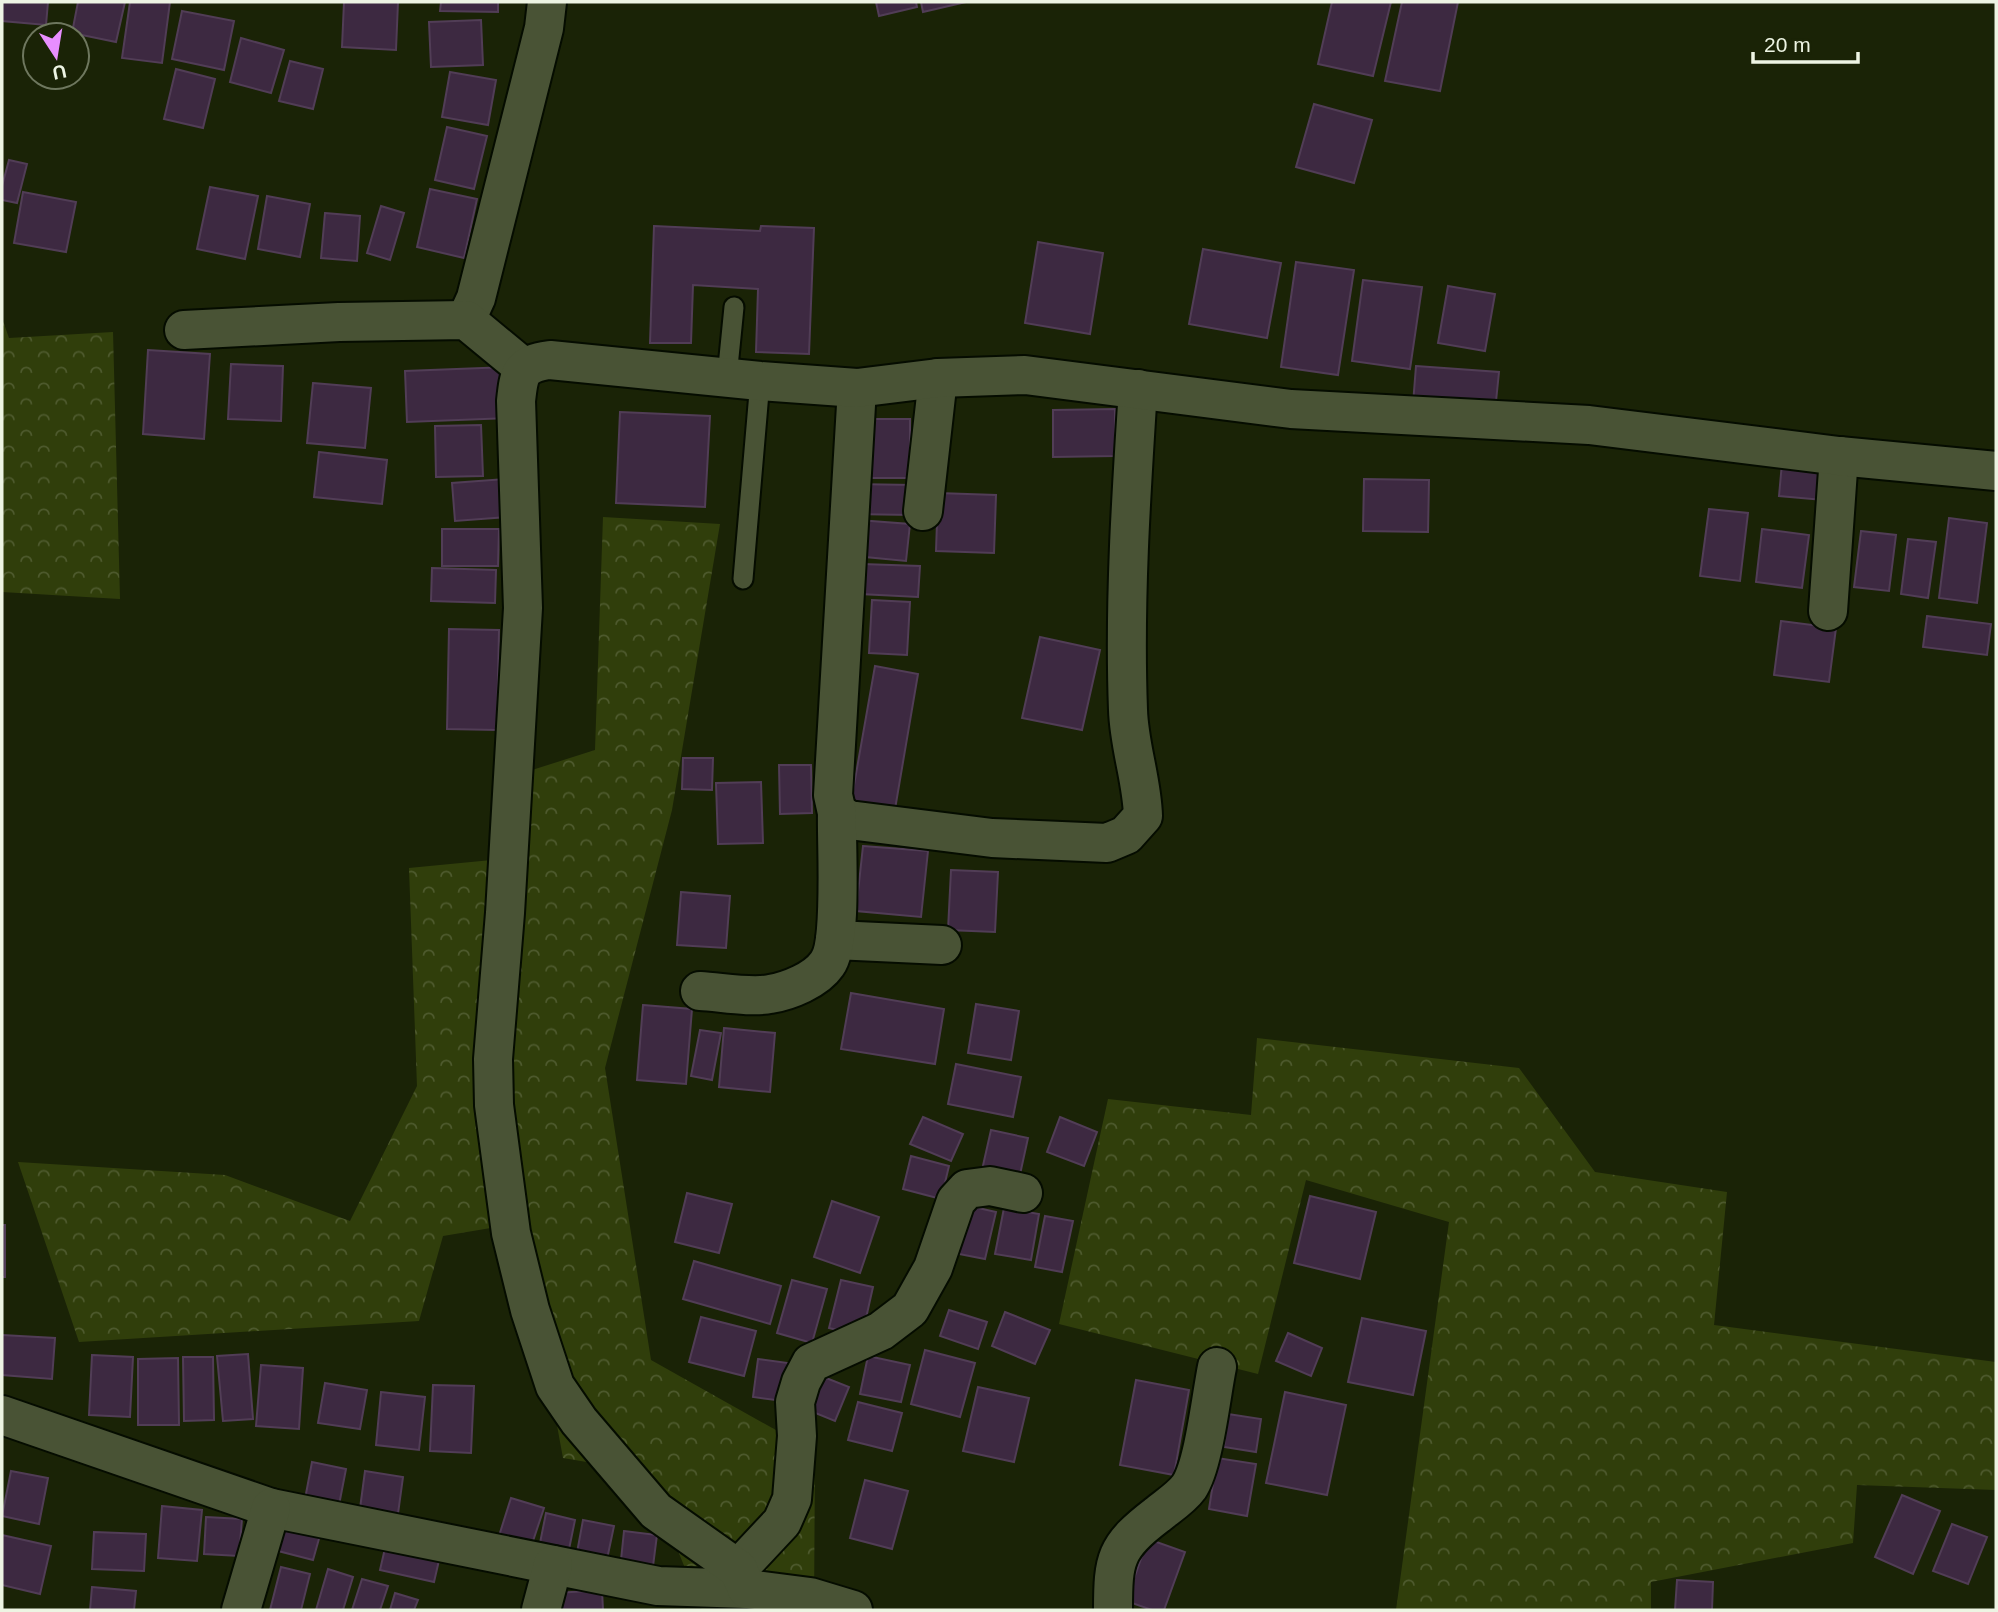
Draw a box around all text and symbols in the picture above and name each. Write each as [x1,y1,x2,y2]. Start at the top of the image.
north arrow [21,21,91,91]
scale bar [1753,21,1858,65]
text: 20 m [1764,33,1811,56]
text: U [51,60,68,84]

